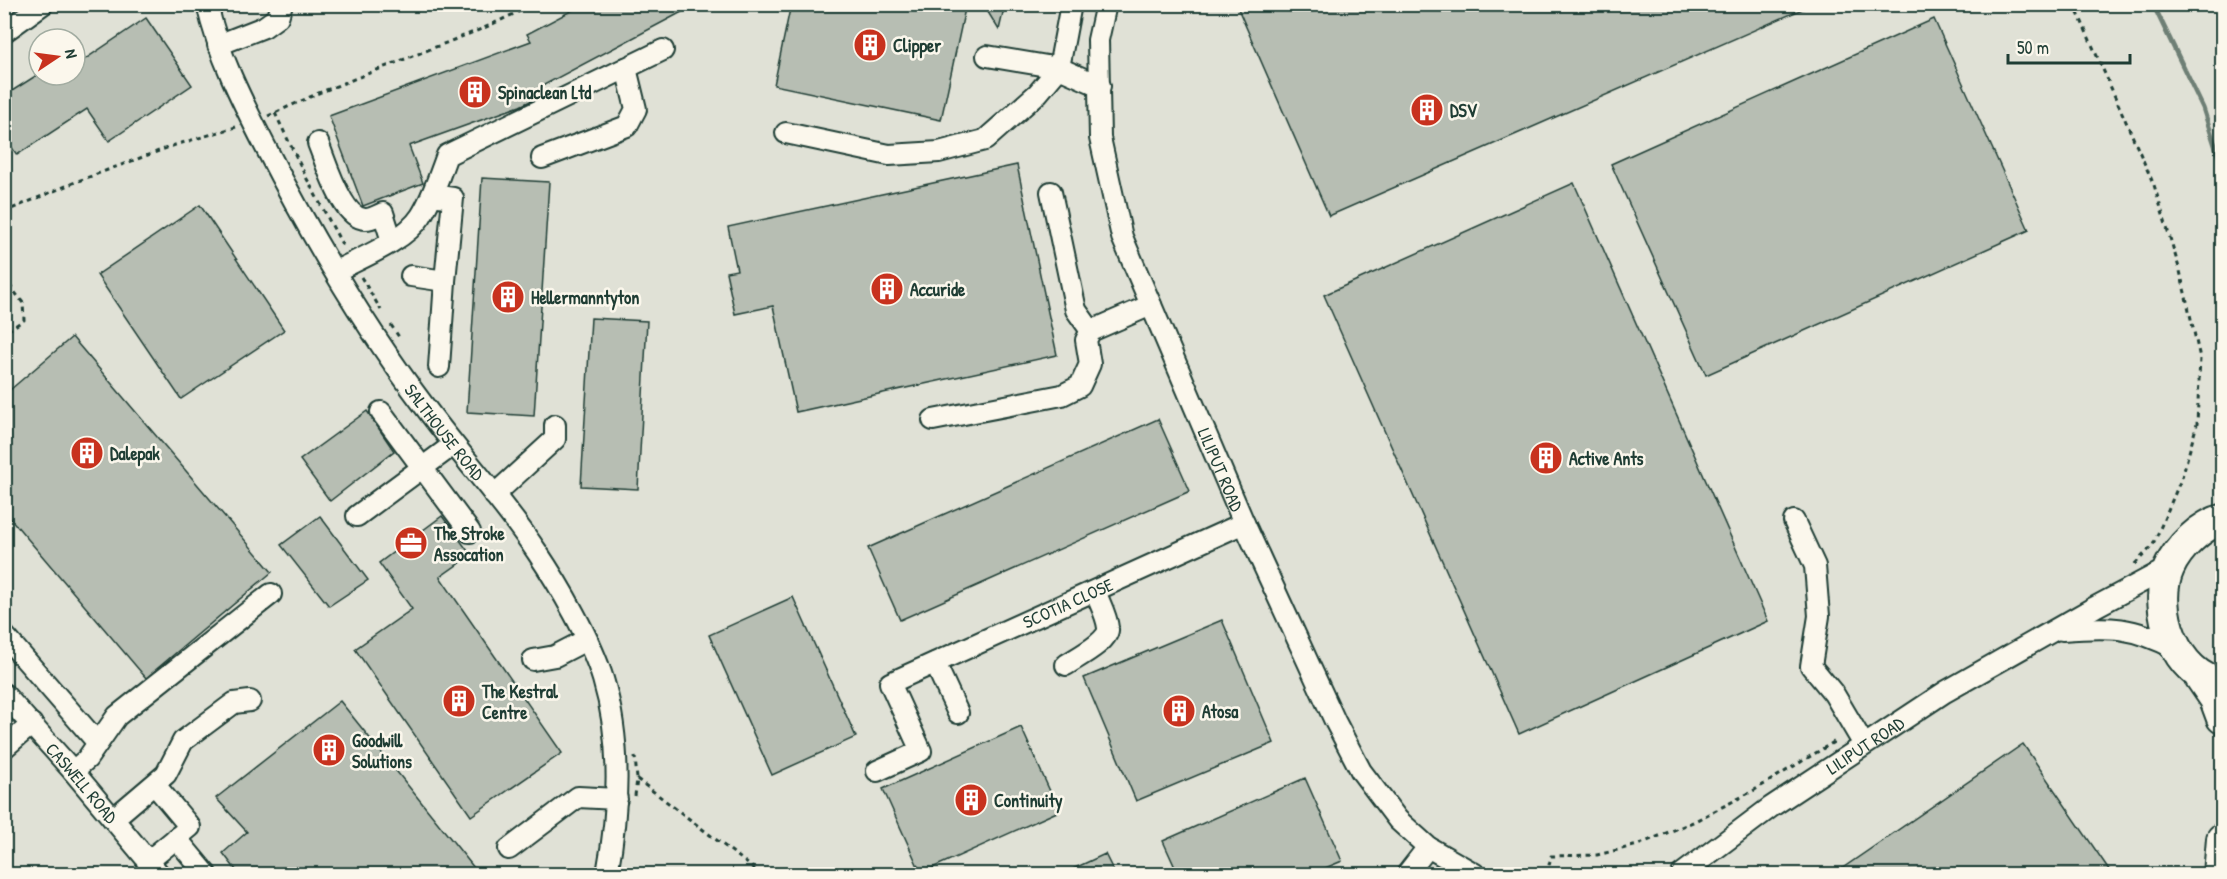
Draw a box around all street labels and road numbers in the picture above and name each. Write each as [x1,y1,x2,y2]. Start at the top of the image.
street label: SALTHOUSE ROAD [399,378,491,486]
street label: LILIPUT ROAD [1192,424,1250,515]
street label: SCOTIA CLOSE [1018,571,1117,634]
street label: LILIPUT ROAD [1821,710,1909,780]
street label: CASWELL ROAD [40,737,124,829]

